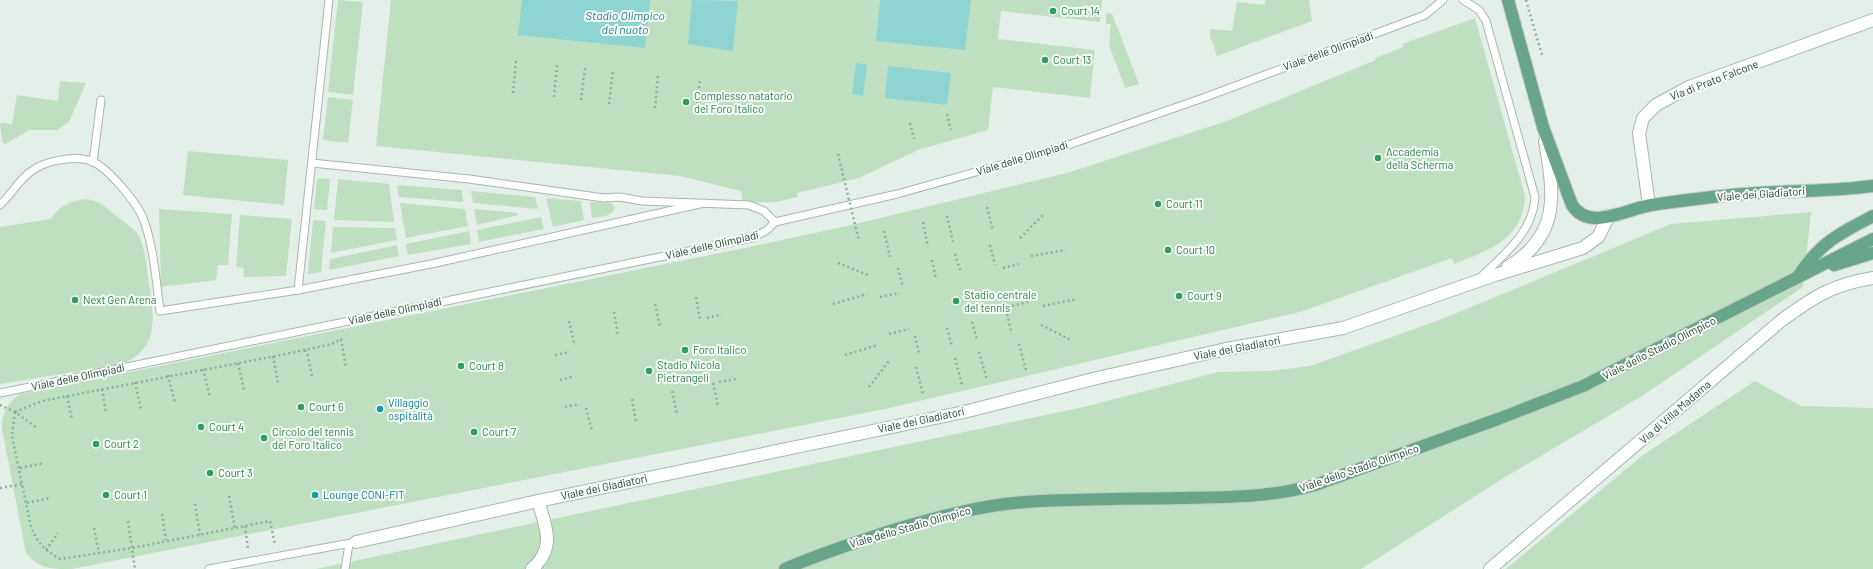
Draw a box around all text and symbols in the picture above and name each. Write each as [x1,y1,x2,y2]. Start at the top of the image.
place label: Court 14 [1061,4,1100,17]
marker: Court 14 [1048,6,1058,16]
water label: Stadio Olimpico del nuoto [585,8,665,36]
street label: Viale delle Olimpiadi [1281,28,1375,73]
place label: Court 13 [1053,53,1091,66]
marker: Court 13 [1040,55,1050,65]
street label: Via di Prato Falcone [1668,57,1760,102]
place label: Complesso natatorio del Foro Italico [694,89,792,115]
marker: Complesso natatorio del Foro Italico [681,97,691,107]
street label: Viale delle Olimpiadi [974,137,1069,178]
place label: Accademia della Scherma [1386,145,1453,171]
marker: Accademia della Scherma [1373,153,1383,163]
street label: Viale dei Gladiatori [1716,184,1806,203]
place label: Court 11 [1166,197,1203,210]
marker: Court 11 [1153,199,1163,209]
street label: Viale delle Olimpiadi [664,227,760,262]
place label: Court 10 [1176,243,1215,256]
marker: Court 10 [1163,245,1173,255]
place label: Stadio centrale del tennis [964,288,1037,314]
place label: Court 9 [1187,289,1222,302]
marker: Court 9 [1174,291,1184,301]
place label: Next Gen Arena [83,293,156,306]
street label: Viale delle Olimpiadi [347,294,443,327]
marker: Next Gen Arena [70,295,80,305]
marker: Stadio centrale del tennis [951,296,961,306]
street label: Viale dello Stadio Olimpico [1600,313,1718,382]
street label: Viale dei Gladiatori [1192,333,1282,362]
place label: Foro Italico [693,343,746,356]
marker: Foro Italico [680,345,690,355]
place label: Stadio Nicola Pietrangeli [657,358,720,384]
place label: Court 8 [469,359,504,372]
street label: Viale delle Olimpiadi [30,360,126,393]
marker: Court 8 [456,361,466,371]
marker: Stadio Nicola Pietrangeli [644,366,654,376]
street label: Via di Villa Madama [1636,377,1713,446]
place label: Villaggio ospitalità [388,396,433,422]
place label: Court 6 [309,400,344,413]
marker: Court 6 [296,402,306,412]
marker: Villaggio ospitalità [375,404,385,414]
street label: Viale dei Gladiatori [876,404,966,435]
place label: Court 4 [209,420,244,433]
marker: Court 4 [196,422,206,432]
place label: Circolo del tennis del Foro Italico [272,425,354,451]
place label: Court 7 [482,425,516,438]
marker: Court 7 [469,427,479,437]
marker: Circolo del tennis del Foro Italico [259,433,269,443]
place label: Court 2 [104,437,139,450]
marker: Court 2 [91,439,101,449]
street label: Viale dello Stadio Olimpico [1297,441,1420,494]
place label: Court 3 [218,466,253,479]
marker: Court 3 [205,468,215,478]
street label: Viale dei Gladiatori [559,471,649,502]
place label: Court 1 [114,488,147,501]
place label: Lounge CONI-FIT [323,488,405,501]
marker: Court 1 [101,490,111,500]
marker: Lounge CONI-FIT [310,490,320,500]
street label: Viale dello Stadio Olimpico [848,503,972,550]

